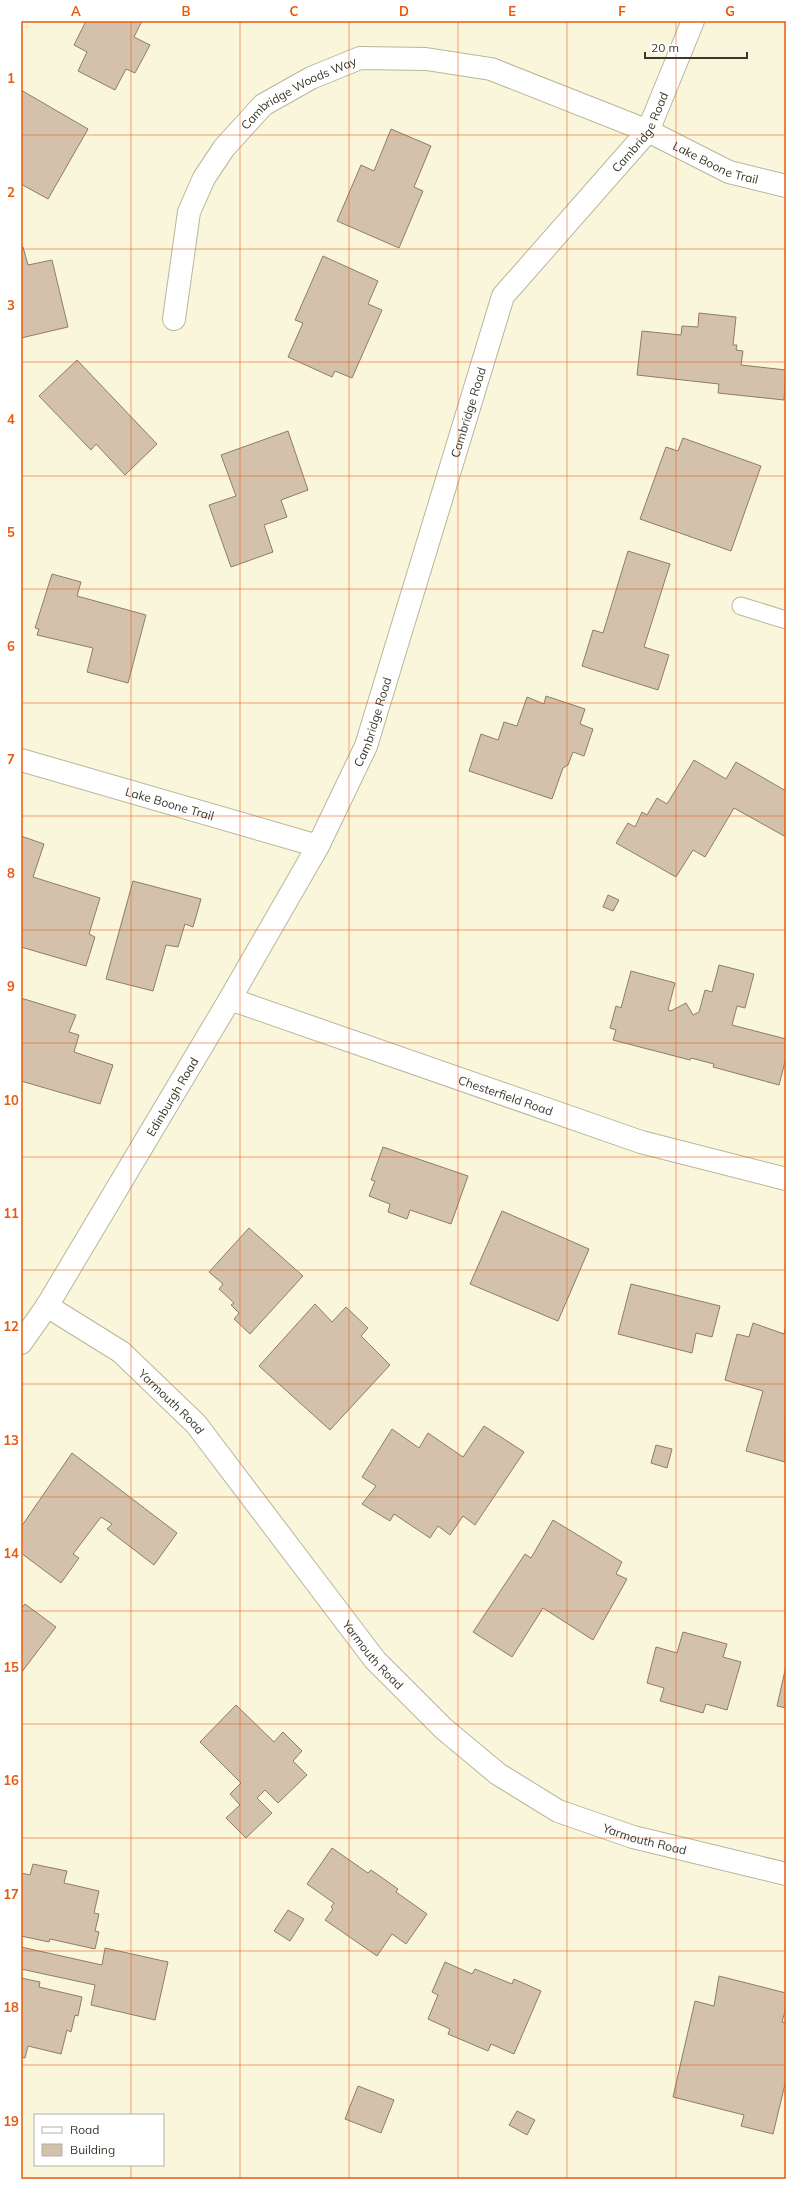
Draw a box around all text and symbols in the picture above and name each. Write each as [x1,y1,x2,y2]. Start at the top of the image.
text: A [71,3,81,19]
text: B [182,3,191,19]
text: C [290,3,299,19]
text: D [399,3,409,19]
text: E [508,3,516,19]
text: F [618,3,626,19]
text: G [725,3,735,19]
scale bar [645,34,747,60]
text: 20 m [651,40,679,55]
street label: Cambridge Woods Way [237,53,359,132]
text: 1 [7,70,15,86]
street label: Cambridge Road [608,89,671,175]
street label: Lake Boone Trail [671,137,760,186]
text: 2 [7,184,15,200]
text: 3 [7,297,15,313]
street label: Cambridge Road [447,365,488,459]
text: 4 [7,411,15,427]
text: 5 [7,524,15,540]
text: 6 [7,638,15,654]
street label: Cambridge Road [350,675,394,769]
text: 7 [7,751,15,767]
street label: Lake Boone Trail [124,783,216,823]
text: 8 [7,865,15,881]
text: 9 [7,978,15,994]
street label: Edinburgh Road [142,1054,201,1139]
street label: Chesterfield Road [457,1072,555,1118]
text: 10 [3,1092,19,1108]
text: 11 [3,1205,19,1221]
text: 12 [3,1318,19,1334]
street label: Yarmouth Road [135,1365,208,1436]
text: 13 [3,1432,19,1448]
text: 14 [3,1545,19,1561]
street label: Yarmouth Road [339,1616,407,1692]
text: 15 [3,1659,19,1675]
text: 16 [3,1772,19,1788]
street label: Yarmouth Road [600,1819,688,1857]
text: 17 [3,1886,19,1902]
text: 18 [3,1999,19,2015]
text: 19 [3,2113,19,2129]
legend [34,2114,164,2166]
text: Road [70,2122,99,2137]
text: Building [70,2142,115,2157]

